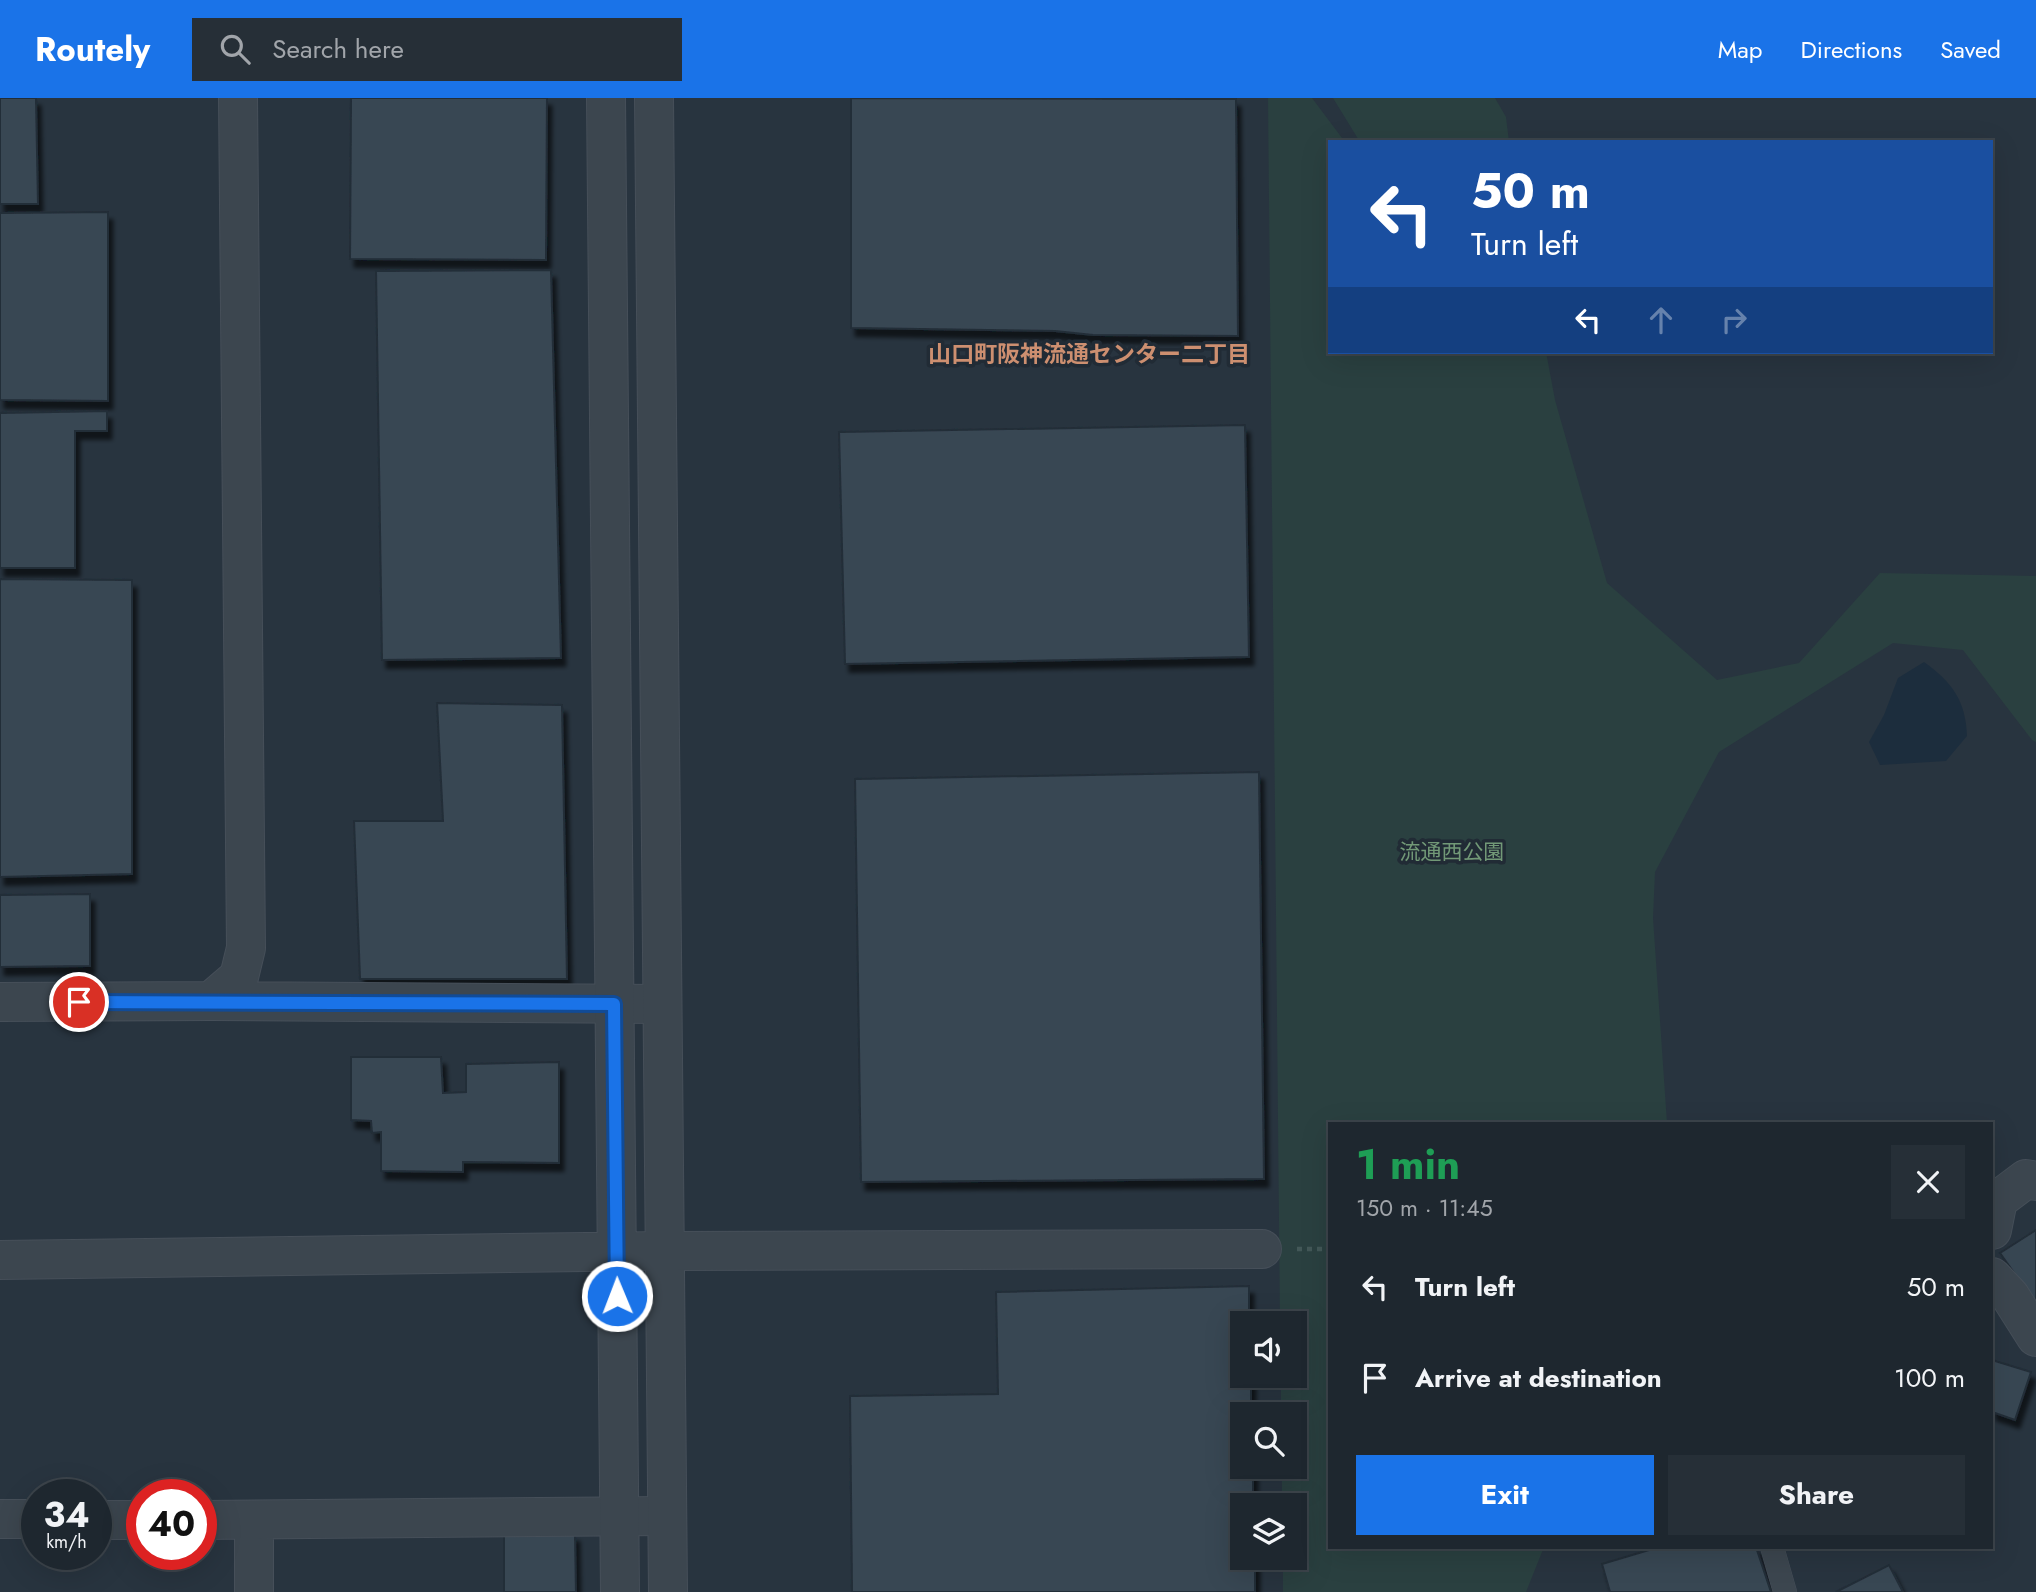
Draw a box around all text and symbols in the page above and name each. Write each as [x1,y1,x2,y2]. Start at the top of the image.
search box [192,18,682,81]
text: Routely [35,26,150,73]
icon: search [216,30,254,68]
text: Search here [272,30,404,68]
text: Map [1718,32,1763,67]
text: Directions [1801,32,1902,67]
text: Saved [1940,32,2001,67]
text: 50 m [1471,156,1590,226]
icon: left [1356,168,1447,259]
text: Turn left [1471,221,1578,267]
icon: left [1569,301,1607,339]
icon: ahead [1642,301,1680,339]
icon: right [1715,301,1753,339]
district label: 山口町阪神流通センター二丁目 [928,337,1250,371]
park label: 流通西公園 [1400,837,1505,867]
pin [49,972,109,1032]
icon: arrive [60,983,98,1021]
text: 1 min [1356,1134,1460,1195]
button: close [1891,1145,1965,1219]
text: 150 m · 11:45 [1356,1191,1493,1225]
position arrow [580,1259,654,1333]
icon: left [1356,1268,1394,1306]
text: Turn left [1415,1268,1515,1306]
text: 50 m [1907,1268,1965,1306]
map controls [1230,1311,1307,1570]
button: sound [1230,1311,1307,1388]
icon: arrive [1356,1359,1394,1397]
text: Arrive at destination [1415,1359,1662,1397]
text: 100 m [1894,1359,1965,1397]
button: search [1230,1402,1307,1479]
button: Exit [1356,1455,1654,1535]
button: Share [1668,1455,1965,1535]
speed limit sign: 40 [126,1479,217,1570]
text: 34 [43,1490,90,1540]
button: layers [1230,1493,1307,1570]
text: km/h [46,1529,87,1555]

